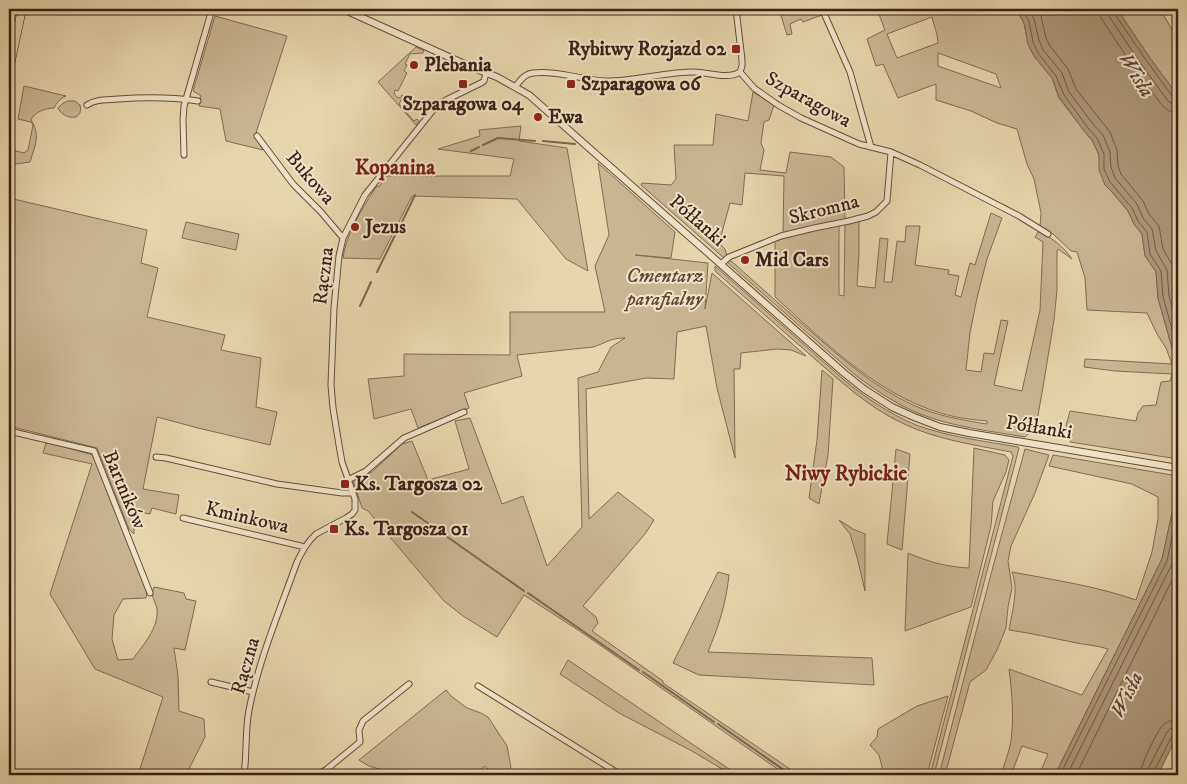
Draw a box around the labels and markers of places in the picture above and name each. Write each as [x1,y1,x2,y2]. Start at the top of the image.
place label: Rybitwy Rozjazd 02 [568,37,727,62]
marker: Rybitwy Rozjazd 02 [730,43,742,55]
place label: Plebania [424,53,492,78]
marker: Plebania [408,59,420,71]
place label: Szparagowa 06 [581,72,702,97]
marker: Szparagowa 04 [457,78,469,90]
marker: Szparagowa 06 [565,78,577,90]
place label: Szparagowa 04 [403,92,525,117]
place label: Ewa [548,105,584,130]
marker: Ewa [532,111,544,123]
place label: Jezus [363,215,406,240]
marker: Jezus [349,221,361,233]
place label: Mid Cars [755,248,829,273]
marker: Mid Cars [739,254,751,266]
place label: Ks. Targosza 02 [355,472,483,497]
marker: Ks. Targosza 02 [339,478,351,490]
place label: Ks. Targosza 01 [344,517,469,542]
marker: Ks. Targosza 01 [328,523,340,535]

